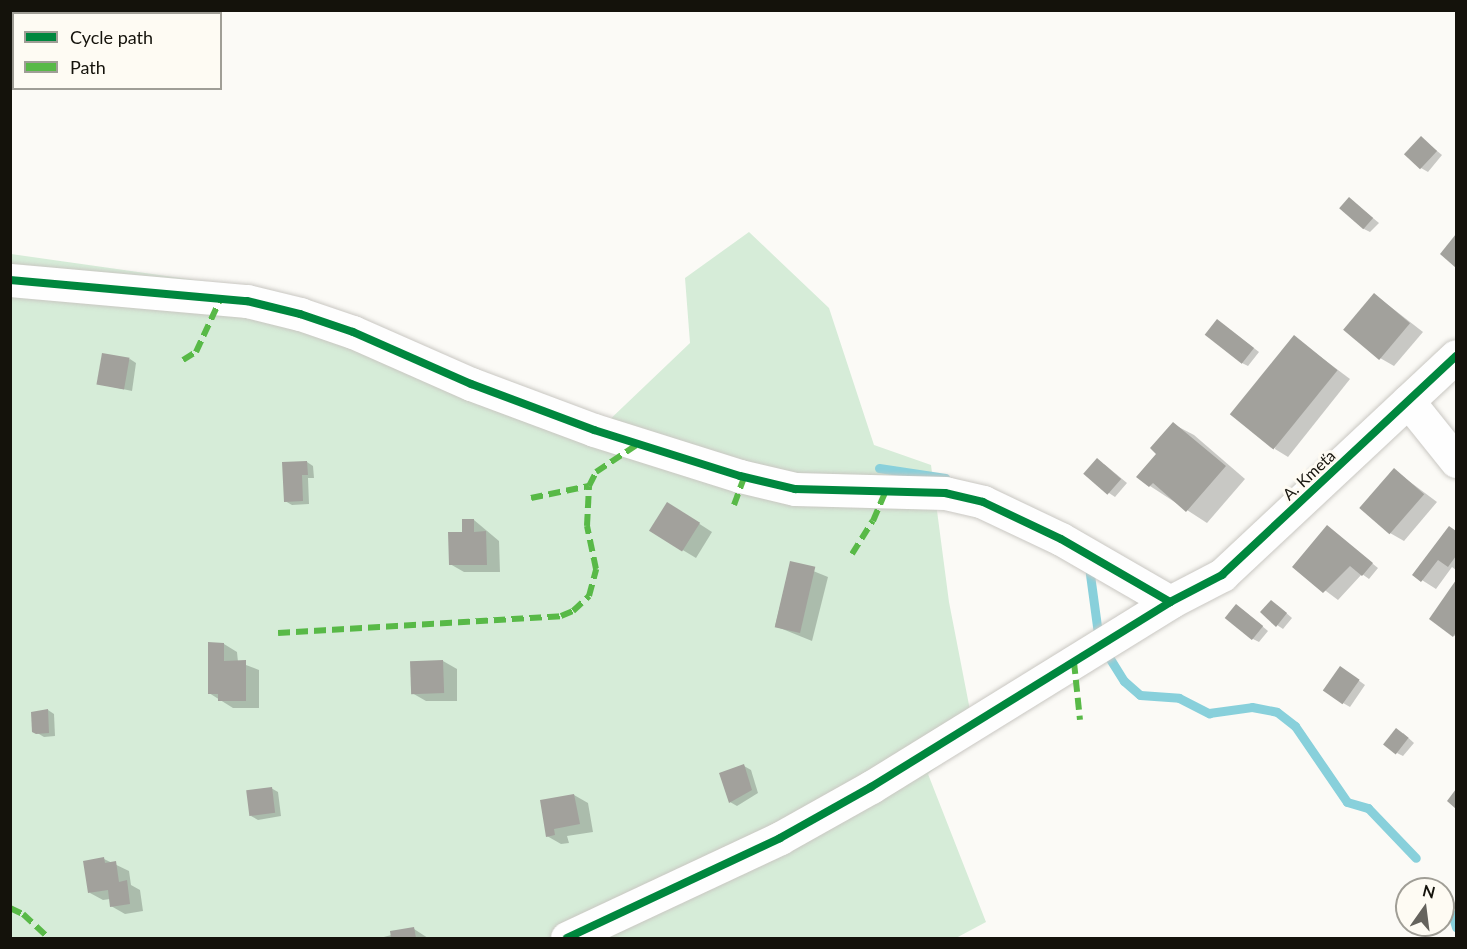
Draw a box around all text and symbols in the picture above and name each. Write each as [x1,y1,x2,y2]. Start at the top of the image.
legend [12,12,222,90]
text: Cycle path [70,26,153,48]
text: Path [70,56,106,78]
street label: A. Kmeťa [1279,446,1339,504]
north arrow [1395,877,1455,937]
text: N [1421,880,1437,902]

